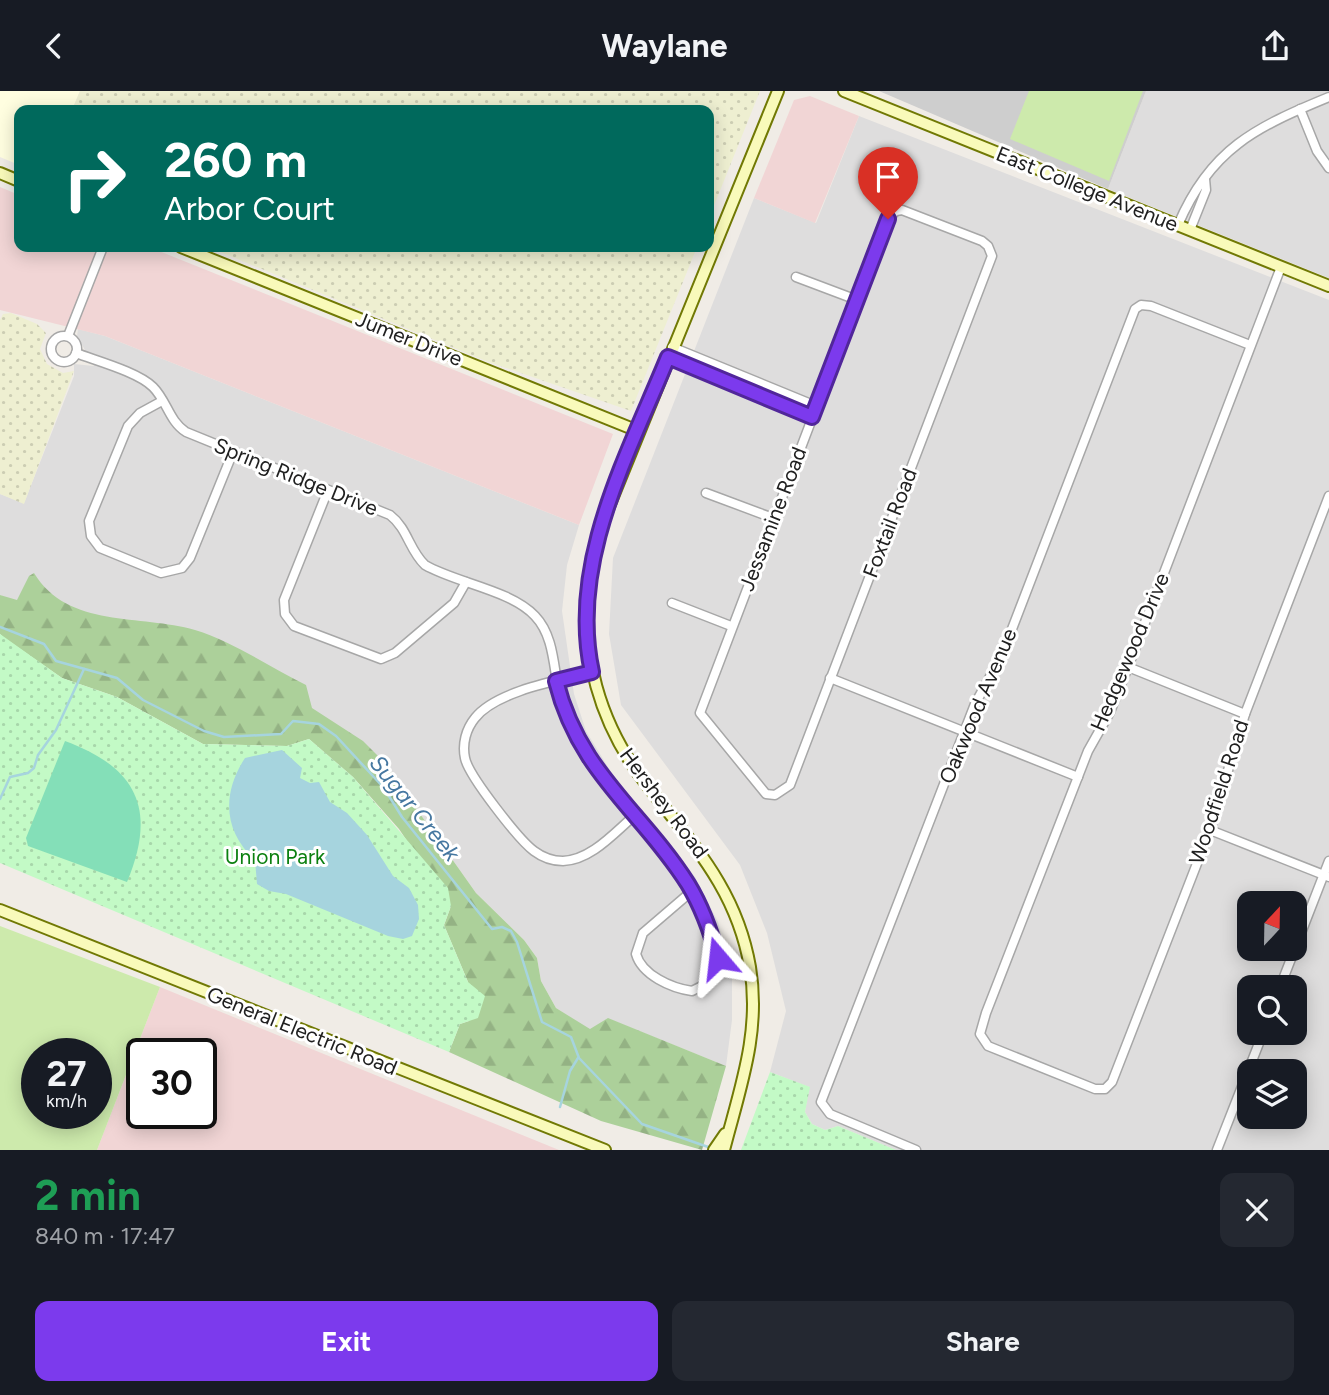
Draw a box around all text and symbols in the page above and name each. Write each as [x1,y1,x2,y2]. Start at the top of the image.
icon: back [35,27,73,65]
text: Waylane [601,27,728,65]
icon: share [1256,27,1294,65]
text: 260 m [164,130,307,189]
icon: right [49,133,140,224]
street label: East College Avenue [993,141,1182,236]
pin [858,147,918,219]
icon: arrive [869,158,907,196]
text: Arbor Court [164,190,335,228]
street label: Jumer Drive [352,306,466,371]
street label: Spring Ridge Drive [211,432,382,521]
street label: Jessamine Road [734,443,811,594]
street label: Foxtail Road [857,465,922,581]
street label: Hedgewood Drive [1085,569,1174,735]
street label: Oakwood Avenue [934,624,1022,787]
street label: Woodfield Road [1183,716,1254,867]
street label: Hershey Road [615,743,714,863]
water label: Sugar Creek [364,749,467,867]
park label: Union Park [225,844,326,869]
north arrow [1237,891,1307,961]
map controls [1237,891,1307,1129]
position arrow [681,921,755,995]
button: search [1237,975,1307,1045]
street label: General Electric Road [203,981,401,1080]
speed limit sign: 30 [126,1038,217,1129]
text: 27 [47,1053,86,1095]
button: layers [1237,1059,1307,1129]
text: km/h [46,1090,87,1112]
text: 2 min [35,1170,141,1221]
button: close [1220,1173,1294,1247]
text: 840 m · 17:47 [35,1222,175,1250]
button: Exit [35,1301,658,1381]
button: Share [672,1301,1294,1381]

